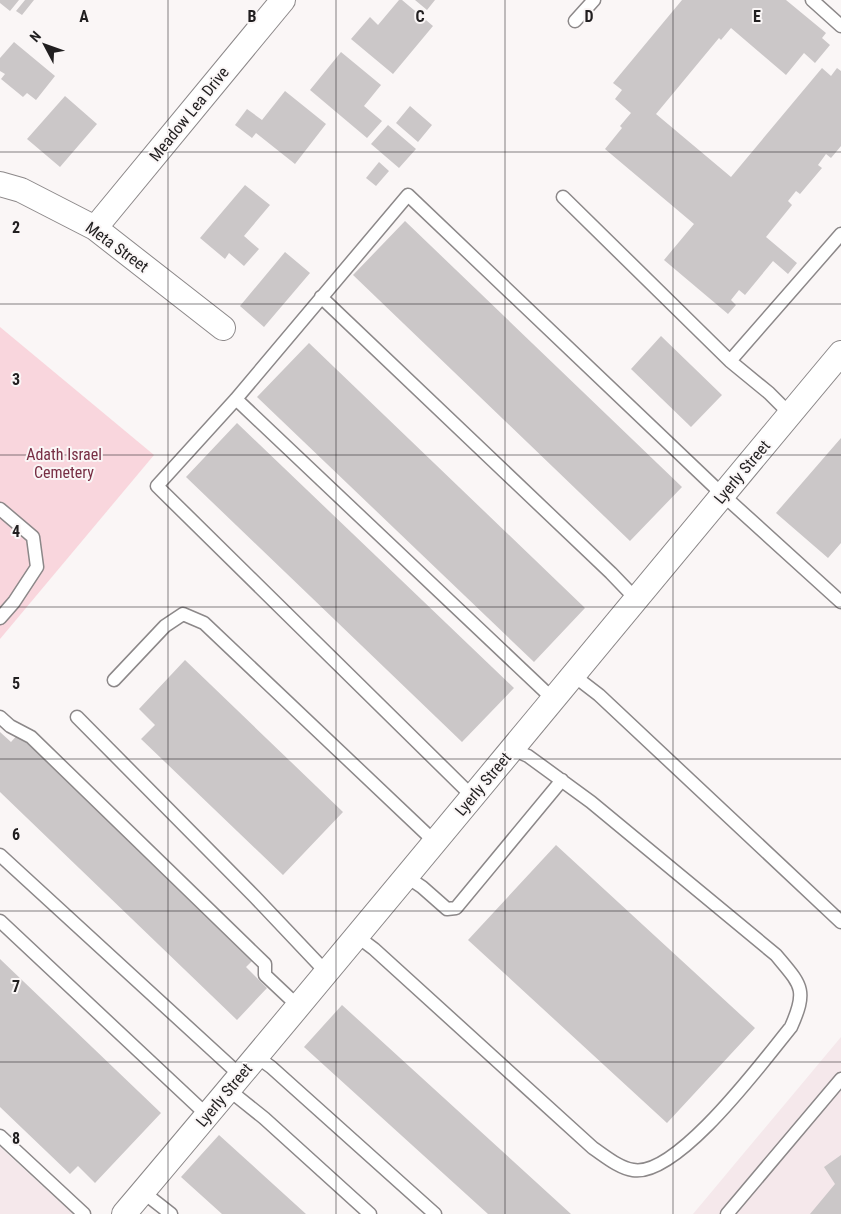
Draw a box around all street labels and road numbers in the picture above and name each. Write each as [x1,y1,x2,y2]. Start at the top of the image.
street label: Meadow Lea Drive [145,63,233,165]
street label: Meta Street [82,218,152,276]
street label: Lyerly Street [710,436,774,508]
street label: Lyerly Street [451,748,515,820]
street label: Lyerly Street [192,1059,256,1131]

